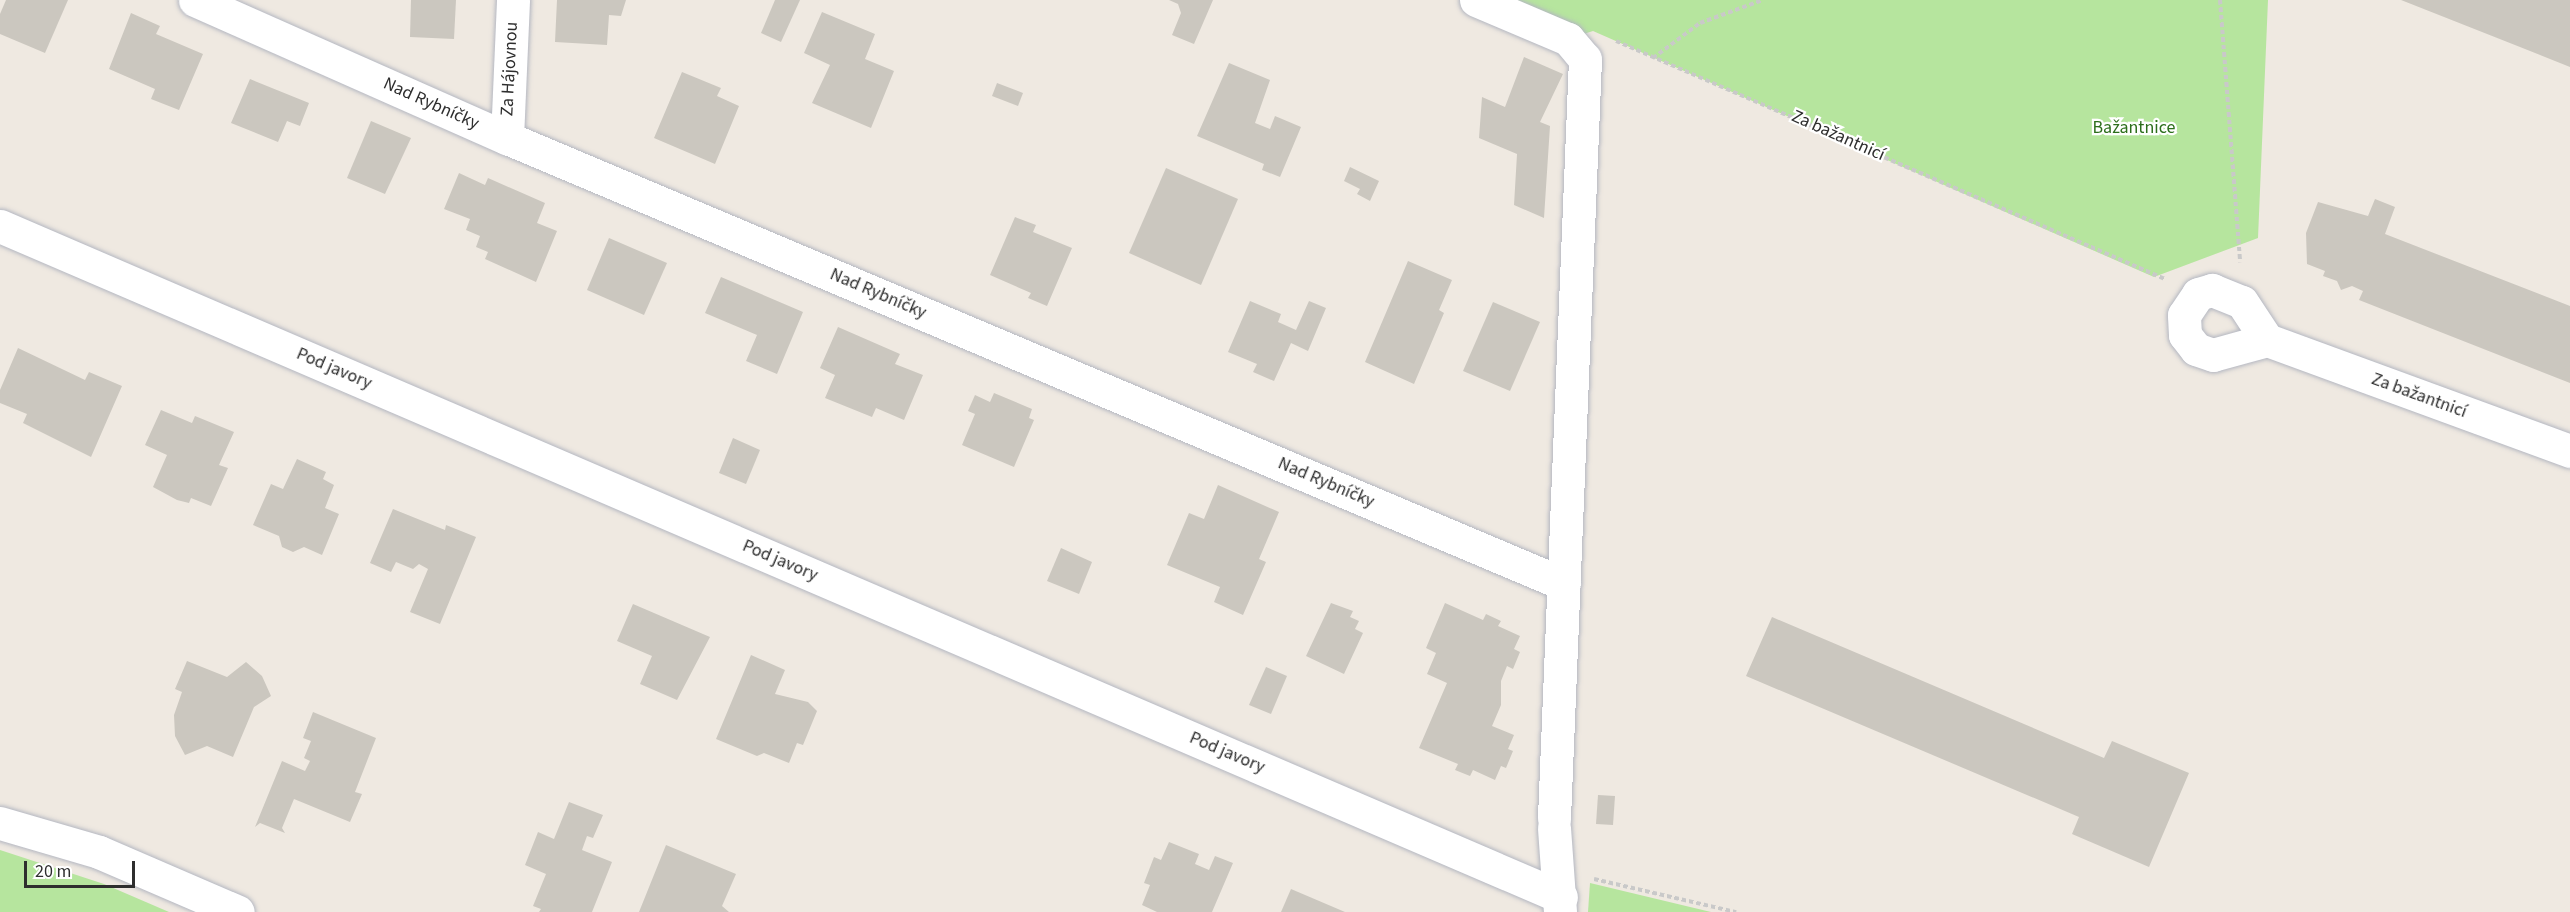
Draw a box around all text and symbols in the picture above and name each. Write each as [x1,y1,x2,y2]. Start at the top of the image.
street label: Za Hájovnou [497,21,523,117]
street label: Nad Rybníčky [380,73,482,135]
street label: Za bažantnicí [1788,106,1888,166]
park label: Bažantnice [2093,117,2175,139]
street label: Nad Rybníčky [827,264,929,324]
street label: Pod javory [293,343,375,395]
street label: Za bažantnicí [2368,369,2470,423]
street label: Nad Rybníčky [1275,453,1377,513]
street label: Pod javory [739,535,821,587]
street label: Pod javory [1186,727,1268,779]
scale bar [27,849,138,887]
text: 20 m [35,859,71,884]

